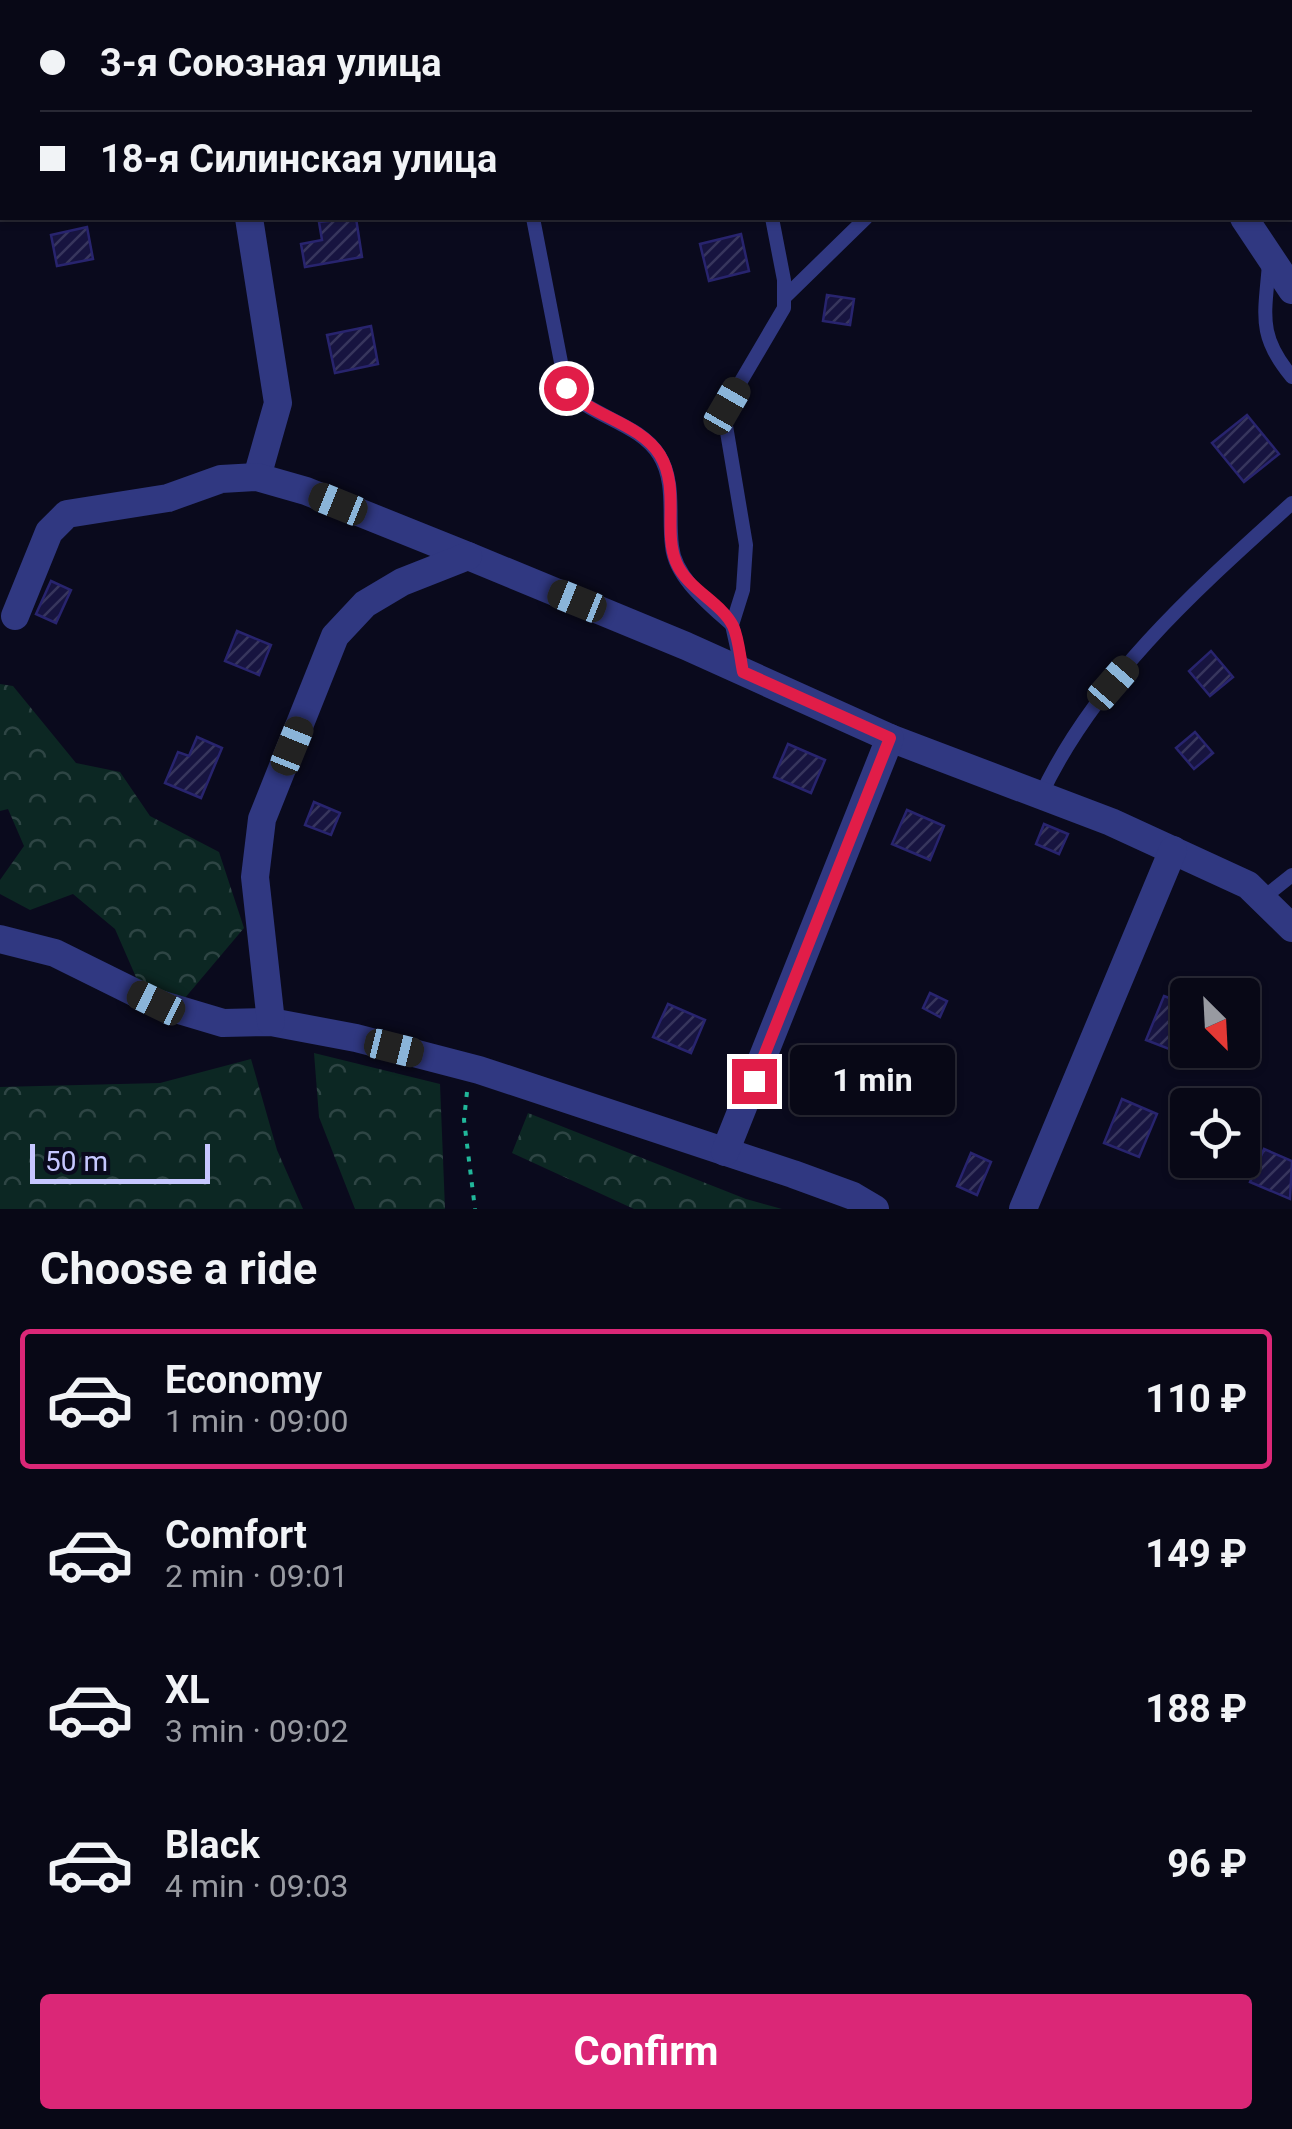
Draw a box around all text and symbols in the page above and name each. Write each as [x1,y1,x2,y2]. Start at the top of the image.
text: 3-я Союзная улица [100,41,442,85]
text: 18-я Силинская улица [100,137,497,181]
route start [544,366,589,411]
car [699,373,755,439]
car [305,479,371,529]
car [544,576,610,626]
car [1082,651,1144,715]
car [267,713,317,779]
car [122,976,190,1030]
north arrow [1170,978,1260,1068]
map controls [1170,978,1260,1178]
car [361,1026,427,1070]
callout: 1 min [789,1046,954,1116]
route end [732,1059,777,1104]
text: 1 min [832,1061,913,1099]
button: locate [1170,1088,1260,1178]
scale bar [30,1139,210,1184]
text: 50 m [45,1145,108,1178]
text: Choose a ride [40,1242,317,1295]
icon: car [45,1354,135,1444]
text: Economy [165,1358,322,1402]
text: 110 ₽ [1145,1377,1247,1421]
text: 1 min · 09:00 [165,1402,348,1440]
icon: car [45,1509,135,1599]
text: Comfort [165,1513,307,1557]
text: 149 ₽ [1145,1532,1247,1576]
text: 2 min · 09:01 [165,1557,348,1595]
icon: car [45,1664,135,1754]
text: XL [165,1668,210,1712]
text: 188 ₽ [1145,1687,1247,1731]
text: 3 min · 09:02 [165,1712,348,1750]
icon: car [45,1819,135,1909]
text: Black [165,1823,260,1867]
text: 96 ₽ [1167,1842,1247,1886]
text: 4 min · 09:03 [165,1867,348,1905]
button: Confirm [40,1994,1252,2109]

